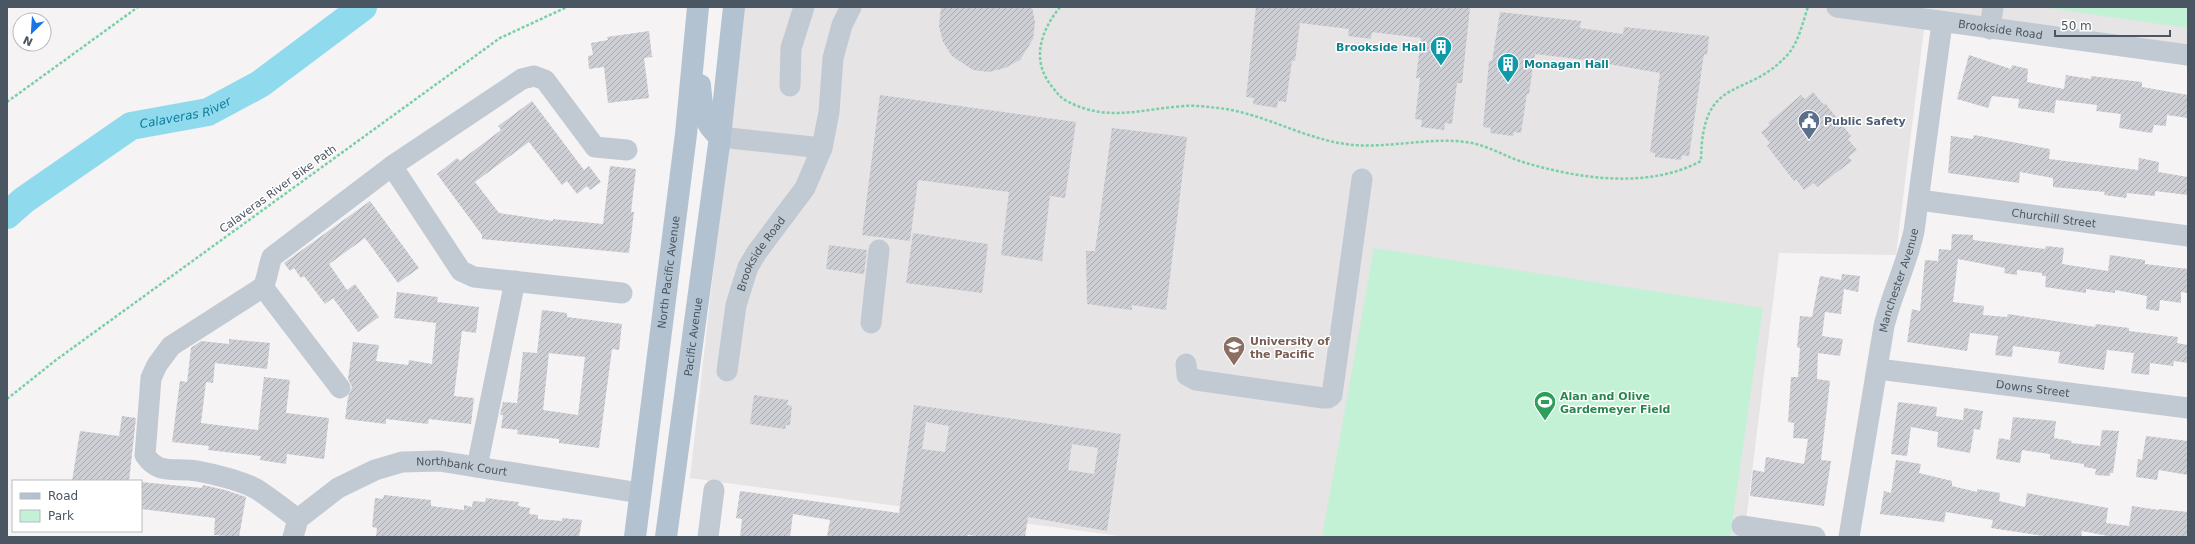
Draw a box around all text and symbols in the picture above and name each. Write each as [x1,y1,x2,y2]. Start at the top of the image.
north arrow [12,12,52,52]
scale bar [2055,12,2170,38]
street label: Brookside Road [1957,17,2044,42]
text: 50 m [2061,19,2092,33]
text: N [21,33,35,48]
building icon: Brookside Hall [1428,34,1454,67]
place label: Brookside Hall [1336,41,1426,54]
building icon: Monagan Hall [1495,51,1521,84]
place label: Monagan Hall [1524,58,1609,71]
water label: Calaveras River [139,93,234,131]
public building icon: Public Safety [1796,108,1822,141]
place label: Public Safety [1824,115,1906,128]
street label: Calaveras River Bike Path [217,142,339,236]
street label: Churchill Street [2011,206,2098,230]
street label: Brookside Road [734,214,788,293]
street label: North Pacific Avenue [655,215,682,329]
street label: Manchester Avenue [1877,227,1921,333]
street label: Pacific Avenue [681,296,705,377]
school or university icon: University of the Pacific [1221,334,1247,367]
place label: University of the Pacific [1250,335,1330,361]
street label: Downs Street [1995,377,2071,400]
sports icon: Alan and Olive Gardemeyer Field [1532,389,1558,422]
place label: Alan and Olive Gardemeyer Field [1560,390,1670,416]
street label: Northbank Court [416,454,509,478]
legend [12,480,142,532]
text: Road [48,489,78,503]
text: Park [48,509,74,523]

